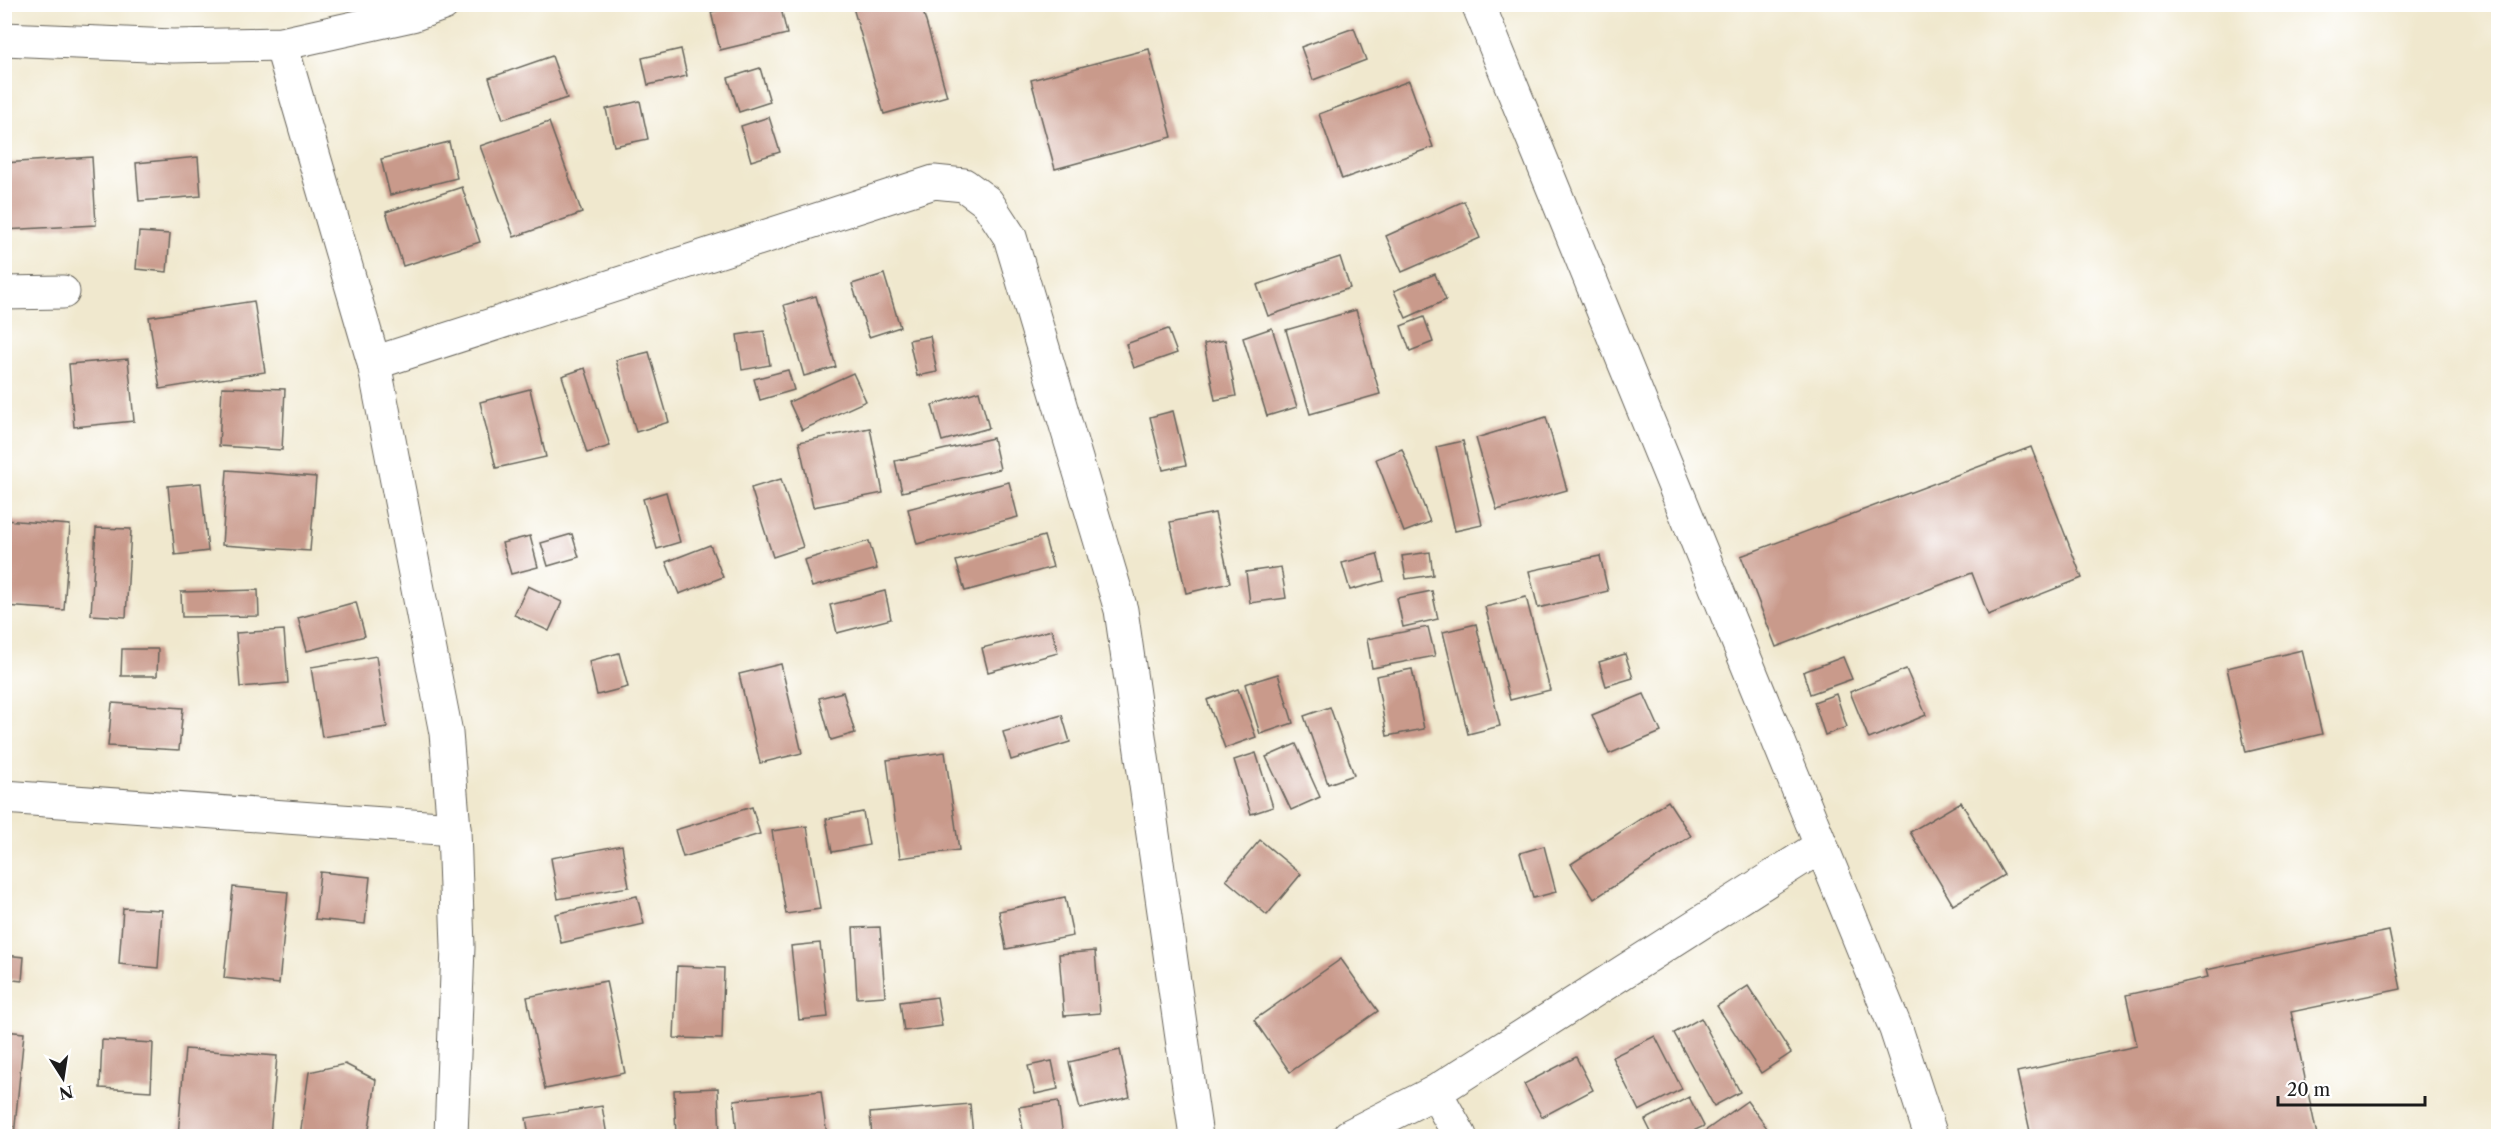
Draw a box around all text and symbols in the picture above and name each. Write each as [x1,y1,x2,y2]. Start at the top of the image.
north arrow [33,1048,93,1108]
scale bar [2278,1069,2425,1107]
text: 20 m [2287,1079,2331,1101]
text: N [57,1081,75,1104]

